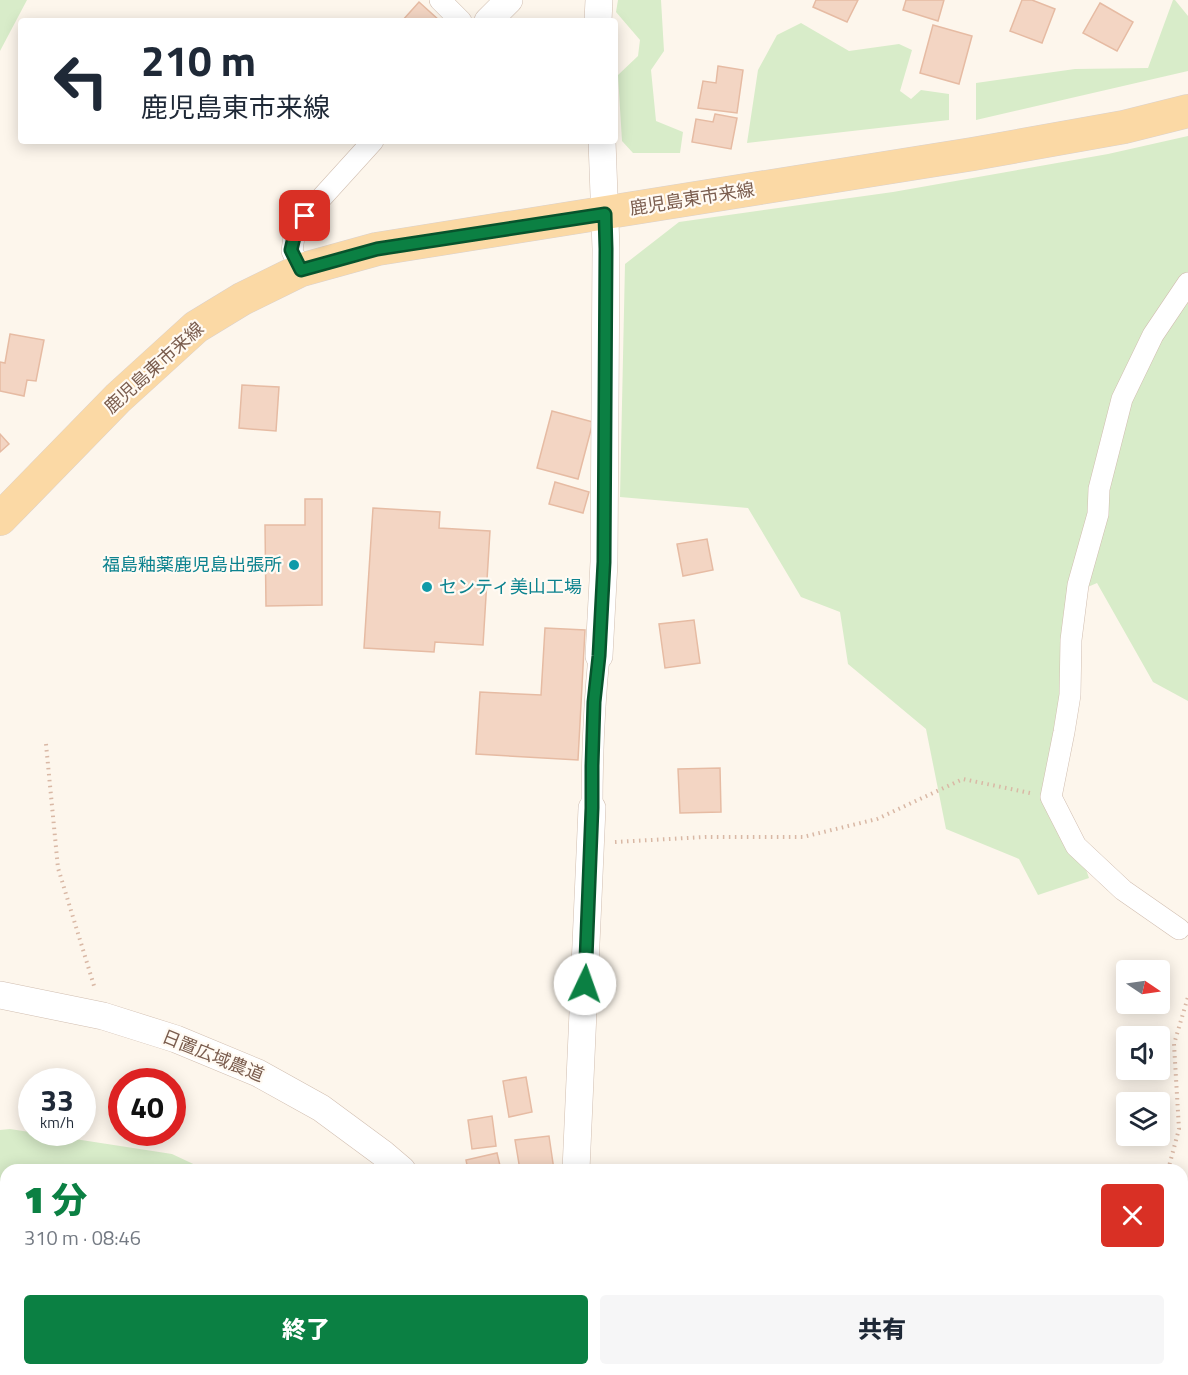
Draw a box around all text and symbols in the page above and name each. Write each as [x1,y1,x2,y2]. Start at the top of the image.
text: 210 m [141,28,256,92]
icon: left [42,42,120,120]
text: 鹿児島東市来線 [141,86,330,127]
street label: 鹿児島東市来線 [628,175,756,222]
pin [279,190,330,241]
icon: arrive [288,199,321,232]
street label: 鹿児島東市来線 [98,315,210,420]
place label: 福島釉薬鹿児島出張所 [102,551,282,578]
marker: 福島釉薬鹿児島出張所 [287,558,301,572]
place label: センティ美山工場 [439,573,582,600]
marker: センティ美山工場 [420,580,434,594]
position arrow [553,952,617,1016]
north arrow [1116,960,1170,1014]
map controls [1116,960,1170,1146]
street label: 日置広域農道 [158,1023,268,1088]
button: sound [1116,1026,1170,1080]
speed limit sign: 40 [108,1068,186,1146]
text: 33 [40,1077,74,1123]
button: layers [1116,1092,1170,1146]
text: km/h [40,1111,74,1134]
text: 1 分 [24,1172,88,1227]
button: close [1101,1184,1164,1247]
text: 310 m · 08:46 [24,1222,141,1253]
button: 終了 [24,1295,588,1364]
button: 共有 [600,1295,1164,1364]

